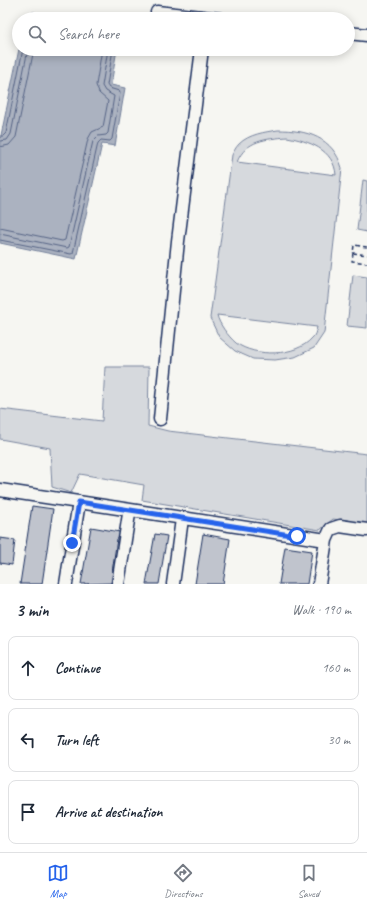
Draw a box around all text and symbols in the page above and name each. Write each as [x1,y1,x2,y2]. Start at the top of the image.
search box [12,12,355,56]
icon: search [26,23,48,45]
text: Search here [58,25,119,44]
route start [288,527,306,545]
route end [63,534,81,552]
text: 3 min [16,600,49,621]
text: Walk · 190 m [292,602,351,618]
icon: ahead [17,657,39,679]
text: Continue [55,659,100,678]
text: 160 m [322,660,350,676]
icon: left [17,729,39,751]
text: Turn left [55,731,98,750]
text: 30 m [328,732,350,748]
icon: arrive [17,801,39,823]
text: Arrive at destination [55,803,162,822]
tab: Map [47,862,69,900]
tab: Directions [164,862,203,900]
tab: Saved [298,862,320,900]

